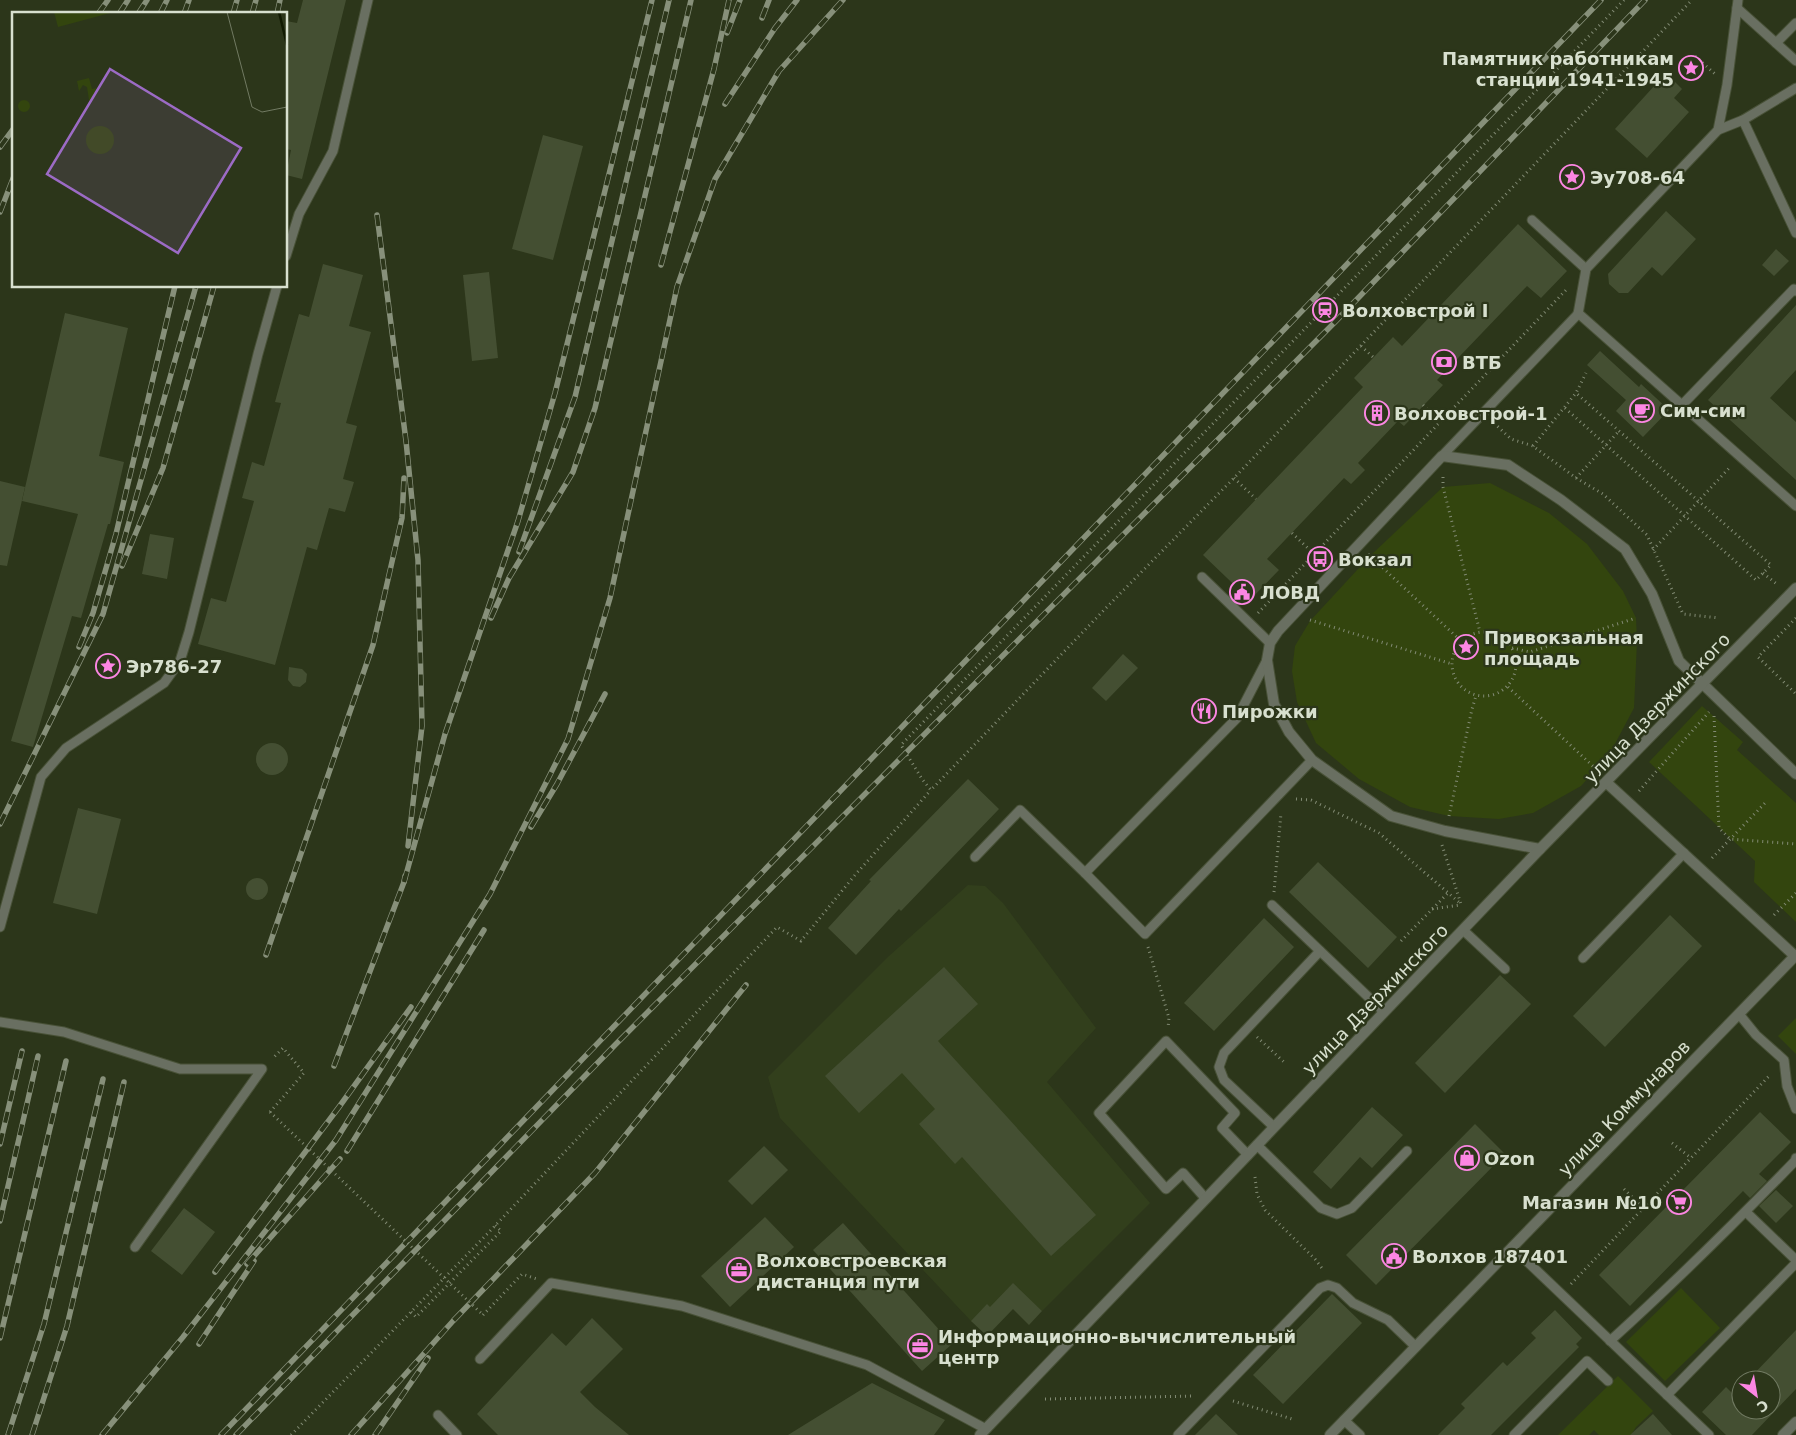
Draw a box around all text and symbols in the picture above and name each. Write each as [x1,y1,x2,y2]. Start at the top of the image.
inset map [12,12,288,288]
place label: Памятник работникам станции 1941-1945 [1442,48,1674,90]
place icon: Памятник работникам станции 1941-1945 [1678,55,1704,81]
place icon: Эу708-64 [1559,164,1585,190]
place label: Эу708-64 [1590,167,1685,188]
station icon: Волховстрой I [1312,297,1338,323]
place label: Волховстрой I [1342,300,1489,321]
bank icon: ВТБ [1431,349,1457,375]
place label: ВТБ [1462,352,1502,373]
cafe icon: Сим-сим [1629,397,1655,423]
building icon: Волховстрой-1 [1364,400,1390,426]
place label: Сим-сим [1660,400,1746,421]
place label: Волховстрой-1 [1394,403,1548,424]
bus stop icon: Вокзал [1307,546,1333,572]
place label: Вокзал [1338,549,1412,570]
public building icon: ЛОВД [1229,579,1255,605]
place label: ЛОВД [1260,582,1320,603]
place label: Привокзальная площадь [1484,627,1644,669]
street label: улица Дзержинского [1580,628,1734,788]
place icon: Привокзальная площадь [1453,634,1479,660]
place icon: Эр786-27 [95,653,121,679]
place label: Эр786-27 [126,656,222,677]
restaurant icon: Пирожки [1191,698,1217,724]
place label: Пирожки [1222,701,1318,722]
street label: улица Дзержинского [1298,919,1452,1079]
street label: улица Коммунаров [1554,1036,1694,1180]
shop icon: Ozon [1454,1145,1480,1171]
place label: Ozon [1484,1148,1535,1169]
supermarket icon: Магазин №10 [1666,1189,1692,1215]
place label: Магазин №10 [1522,1192,1662,1213]
public building icon: Волхов 187401 [1381,1243,1407,1269]
place label: Волхов 187401 [1412,1246,1568,1267]
place label: Волховстроевская дистанция пути [756,1250,947,1292]
office icon: Волховстроевская дистанция пути [726,1257,752,1283]
place label: Информационно-вычислительный центр [938,1326,1296,1368]
office icon: Информационно-вычислительный центр [907,1333,933,1359]
north arrow [1731,1370,1781,1420]
text: С [1754,1397,1771,1416]

